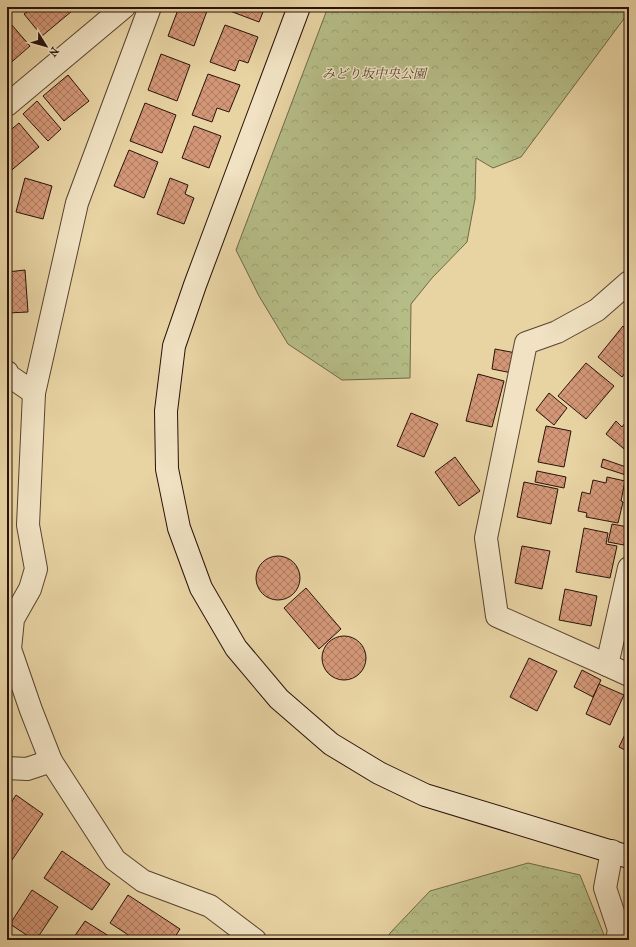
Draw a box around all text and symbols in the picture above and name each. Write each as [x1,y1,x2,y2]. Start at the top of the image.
north arrow [26,26,66,66]
text: N [45,44,61,59]
park label: みどり坂中央公園 [322,66,428,81]

